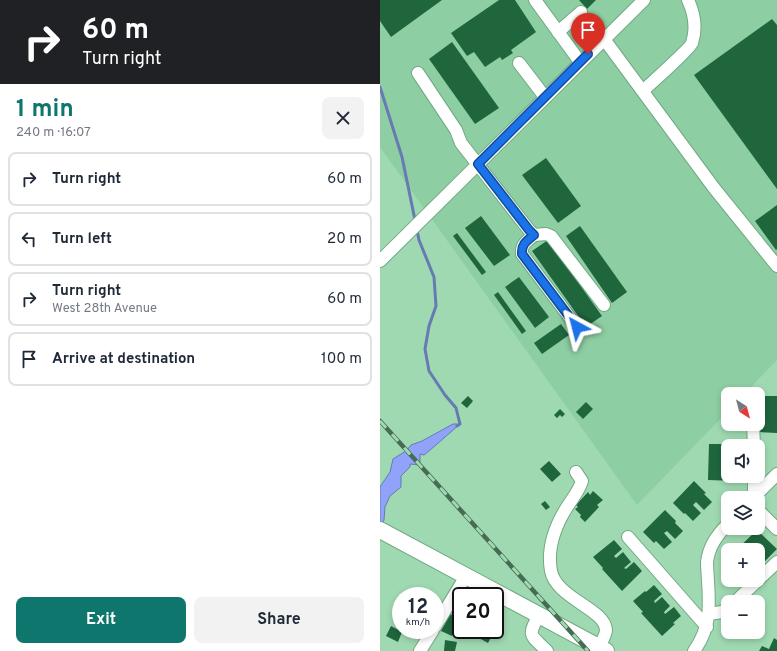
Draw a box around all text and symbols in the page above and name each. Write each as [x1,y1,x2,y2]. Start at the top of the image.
text: 60 m [82,13,149,49]
pin [571,13,605,54]
icon: right [16,16,68,68]
icon: arrive [577,19,599,41]
text: Turn right [82,48,162,71]
text: 1 min [16,95,74,125]
button: close [322,97,364,139]
text: 240 m · 16:07 [16,125,91,141]
icon: right [18,168,40,190]
text: Turn right [52,170,121,189]
text: 60 m [327,170,362,189]
icon: left [18,228,40,250]
text: Turn left [52,230,112,249]
text: 20 m [327,230,362,249]
text: Turn right [52,282,121,301]
icon: right [18,288,40,310]
text: 60 m [327,290,362,309]
text: West 28th Avenue [52,301,157,317]
position arrow [556,306,598,348]
icon: arrive [18,348,40,370]
text: Arrive at destination [52,350,195,369]
text: 100 m [321,350,362,369]
north arrow [721,387,765,431]
map controls [721,387,765,639]
button: sound [721,439,765,483]
button: layers [721,491,765,535]
button: + [721,543,765,587]
speed limit sign: 20 [452,587,504,639]
text: 12 [408,595,428,621]
button: − [721,595,765,639]
button: Exit [16,597,186,643]
button: Share [194,597,364,643]
text: km/h [406,616,430,629]

